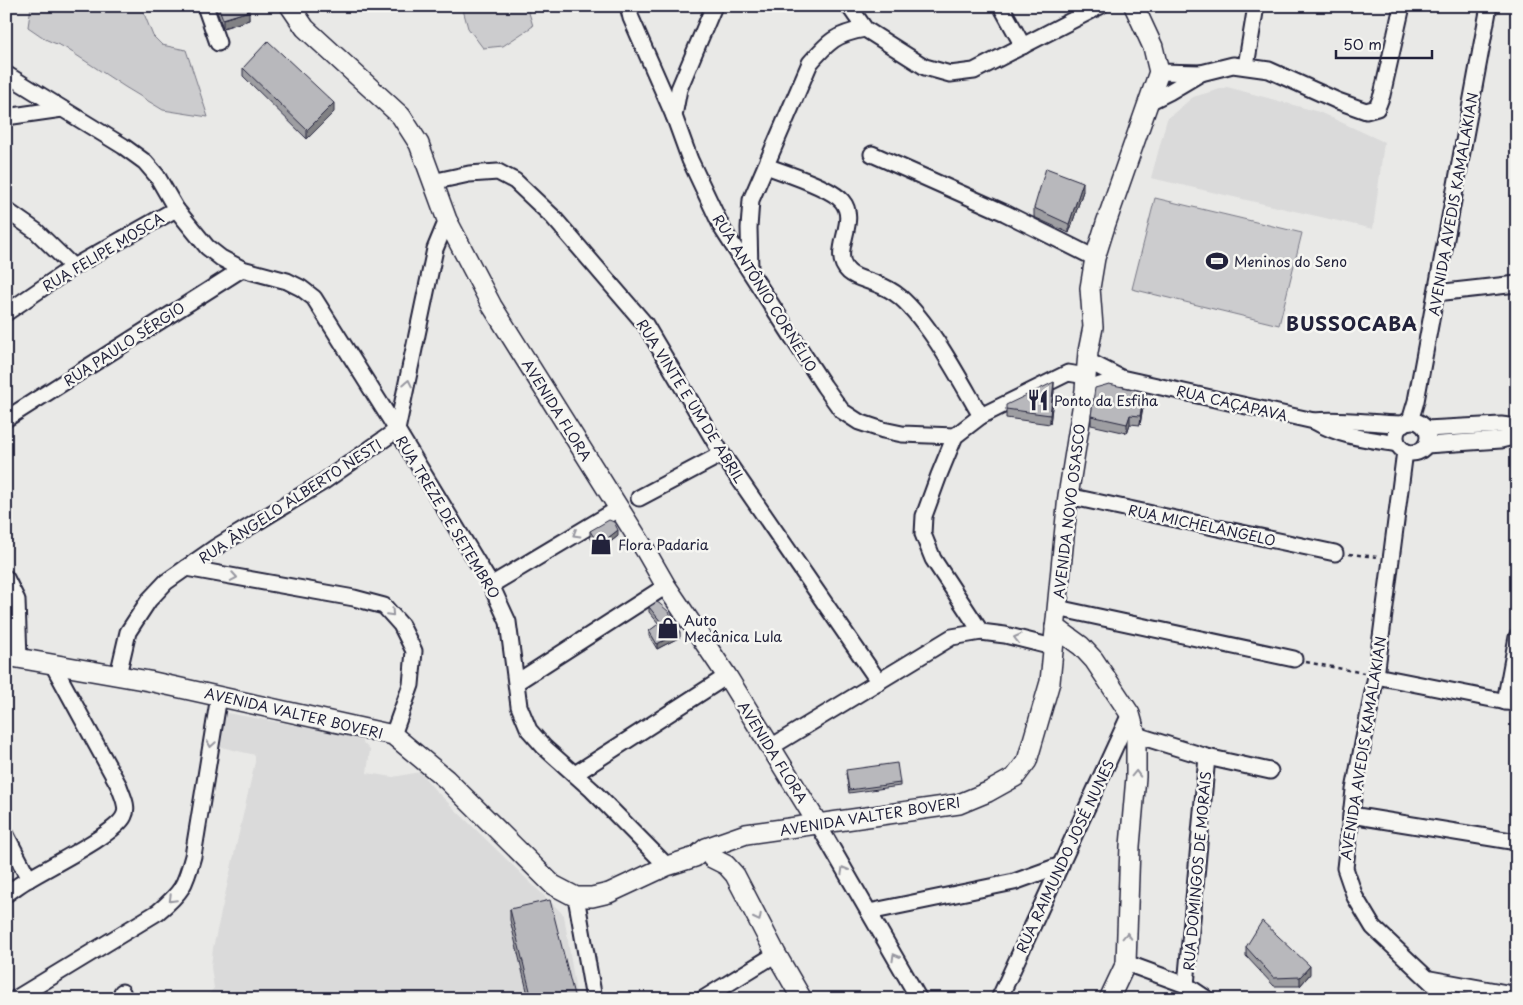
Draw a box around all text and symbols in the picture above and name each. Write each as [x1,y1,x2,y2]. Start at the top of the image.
scale bar [1336,28,1432,60]
text: 50 m [1343,32,1382,55]
street label: AVENIDA AVEDIS KAMALAKIAN [1423,91,1483,317]
street label: RUA FELIPE MOSCA [38,207,168,297]
street label: RUA ANTÔNIO CORNÉLIO [708,210,822,376]
sports icon: Meninos do Seno [1204,248,1230,274]
place label: Meninos do Seno [1234,251,1347,272]
street label: RUA PAULO SÉRGIO [59,297,189,391]
district label: BUSSOCABA [1286,309,1418,337]
street label: RUA VINTE E UM DE ABRIL [632,315,750,487]
street label: AVENIDA FLORA [517,355,597,465]
one-way arrow [402,379,412,387]
street label: RUA CAÇAPAVA [1174,380,1290,426]
restaurant icon: Ponto da Esfiha [1025,387,1051,413]
place label: Ponto da Esfiha [1054,390,1158,411]
street label: AVENIDA NOVO OSASCO [1048,422,1090,600]
street label: RUA TREZE DE SETEMBRO [391,432,505,602]
street label: RUA ÂNGELO ALBERTO NESTI [194,434,386,568]
street label: RUA MICHELANGELO [1126,499,1278,551]
one-way arrow [573,527,582,537]
shop icon: Flora Padaria [588,531,614,557]
place label: Flora Padaria [618,534,709,555]
one-way arrow [230,571,238,581]
one-way arrow [385,607,394,616]
place label: Auto Mecânica Lula [684,610,782,647]
shop icon: Auto Mecânica Lula [655,615,681,641]
one-way arrow [1013,633,1022,644]
street label: AVENIDA AVEDIS KAMALAKIAN [1335,635,1391,861]
street label: AVENIDA VALTER BOVERI [203,682,385,744]
street label: AVENIDA FLORA [733,697,813,807]
one-way arrow [206,740,217,748]
street label: RUA RAIMUNDO JOSÉ NUNES [1011,756,1119,956]
one-way arrow [1131,770,1141,778]
street label: RUA DOMINGOS DE MORAIS [1178,770,1216,972]
street label: AVENIDA VALTER BOVERI [778,791,962,841]
one-way arrow [841,866,851,875]
one-way arrow [169,893,178,902]
one-way arrow [752,913,762,922]
one-way arrow [1122,932,1133,940]
one-way arrow [891,953,901,962]

